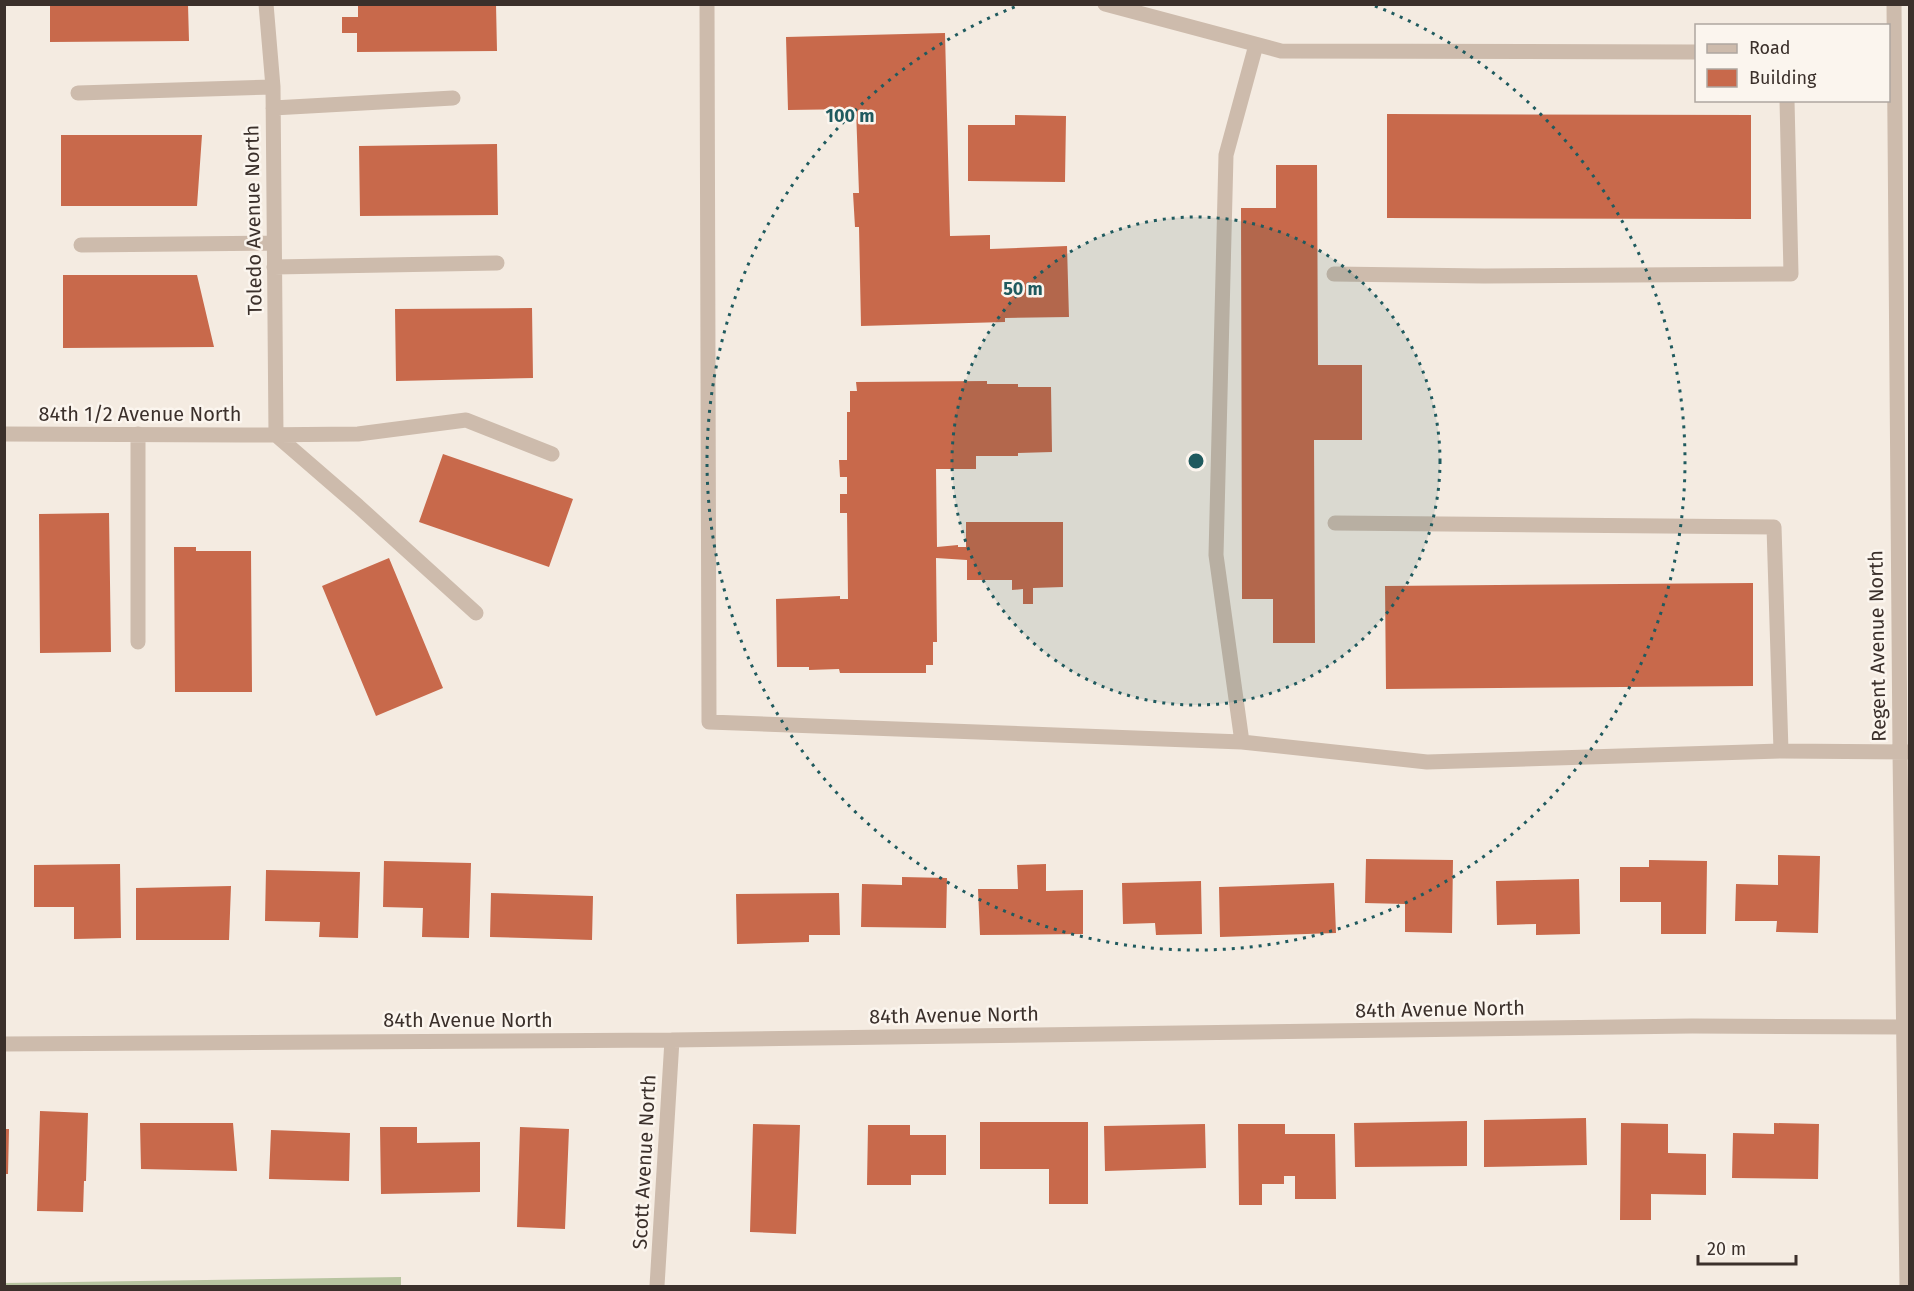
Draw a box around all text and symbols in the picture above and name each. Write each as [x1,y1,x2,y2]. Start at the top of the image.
legend [1695,24,1890,102]
text: Road [1749,37,1791,59]
text: Building [1749,67,1817,89]
text: 100 m [826,105,874,127]
street label: Toledo Avenue North [239,125,267,315]
text: 50 m [1003,278,1043,300]
street label: 84th 1/2 Avenue North [38,402,242,426]
centre of rings [1186,451,1206,471]
street label: Regent Avenue North [1863,550,1891,742]
street label: 84th Avenue North [1355,996,1525,1022]
street label: 84th Avenue North [869,1002,1039,1028]
street label: 84th Avenue North [383,1008,553,1032]
street label: Scott Avenue North [627,1074,661,1250]
scale bar [1698,1228,1796,1266]
text: 20 m [1707,1238,1746,1260]

